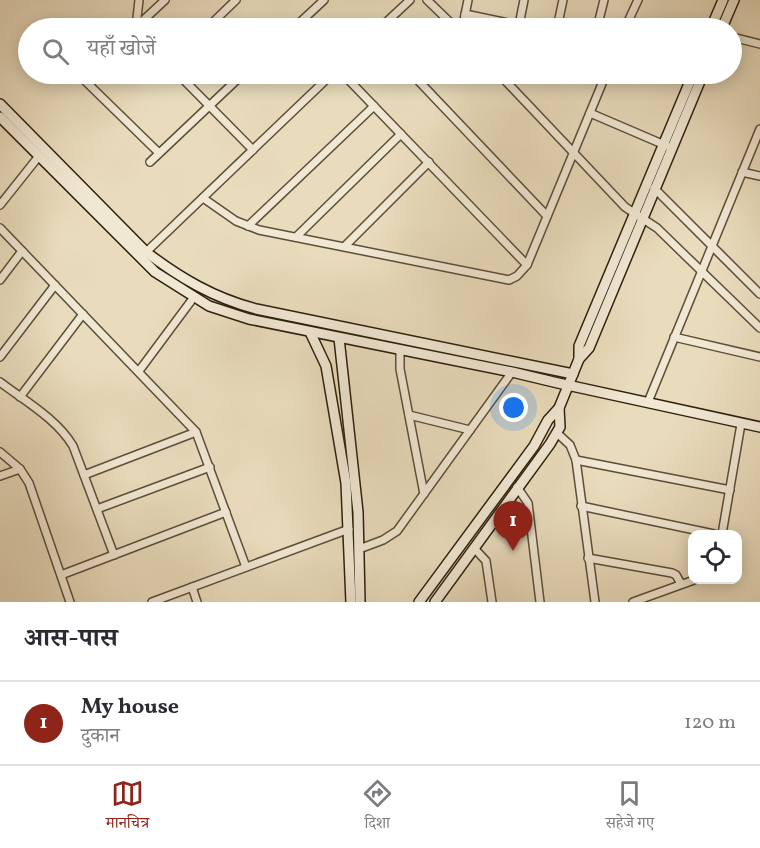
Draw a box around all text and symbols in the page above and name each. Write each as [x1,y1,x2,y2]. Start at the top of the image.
search box [18,18,742,84]
text: यहाँ खोजें [87,34,156,65]
icon: search [39,35,72,68]
your location [499,393,528,422]
pin: 1 [494,502,532,551]
map controls [688,530,742,584]
button: locate [688,530,742,584]
text: आस-पास [24,621,118,657]
text: My house [81,692,179,723]
text: 1 [39,709,48,737]
text: 120 m [684,709,736,737]
text: दुकान [81,723,120,751]
tab: मानचित्र [106,777,149,838]
tab: दिशा [361,777,394,838]
tab: सहेजे गए [605,777,654,838]

